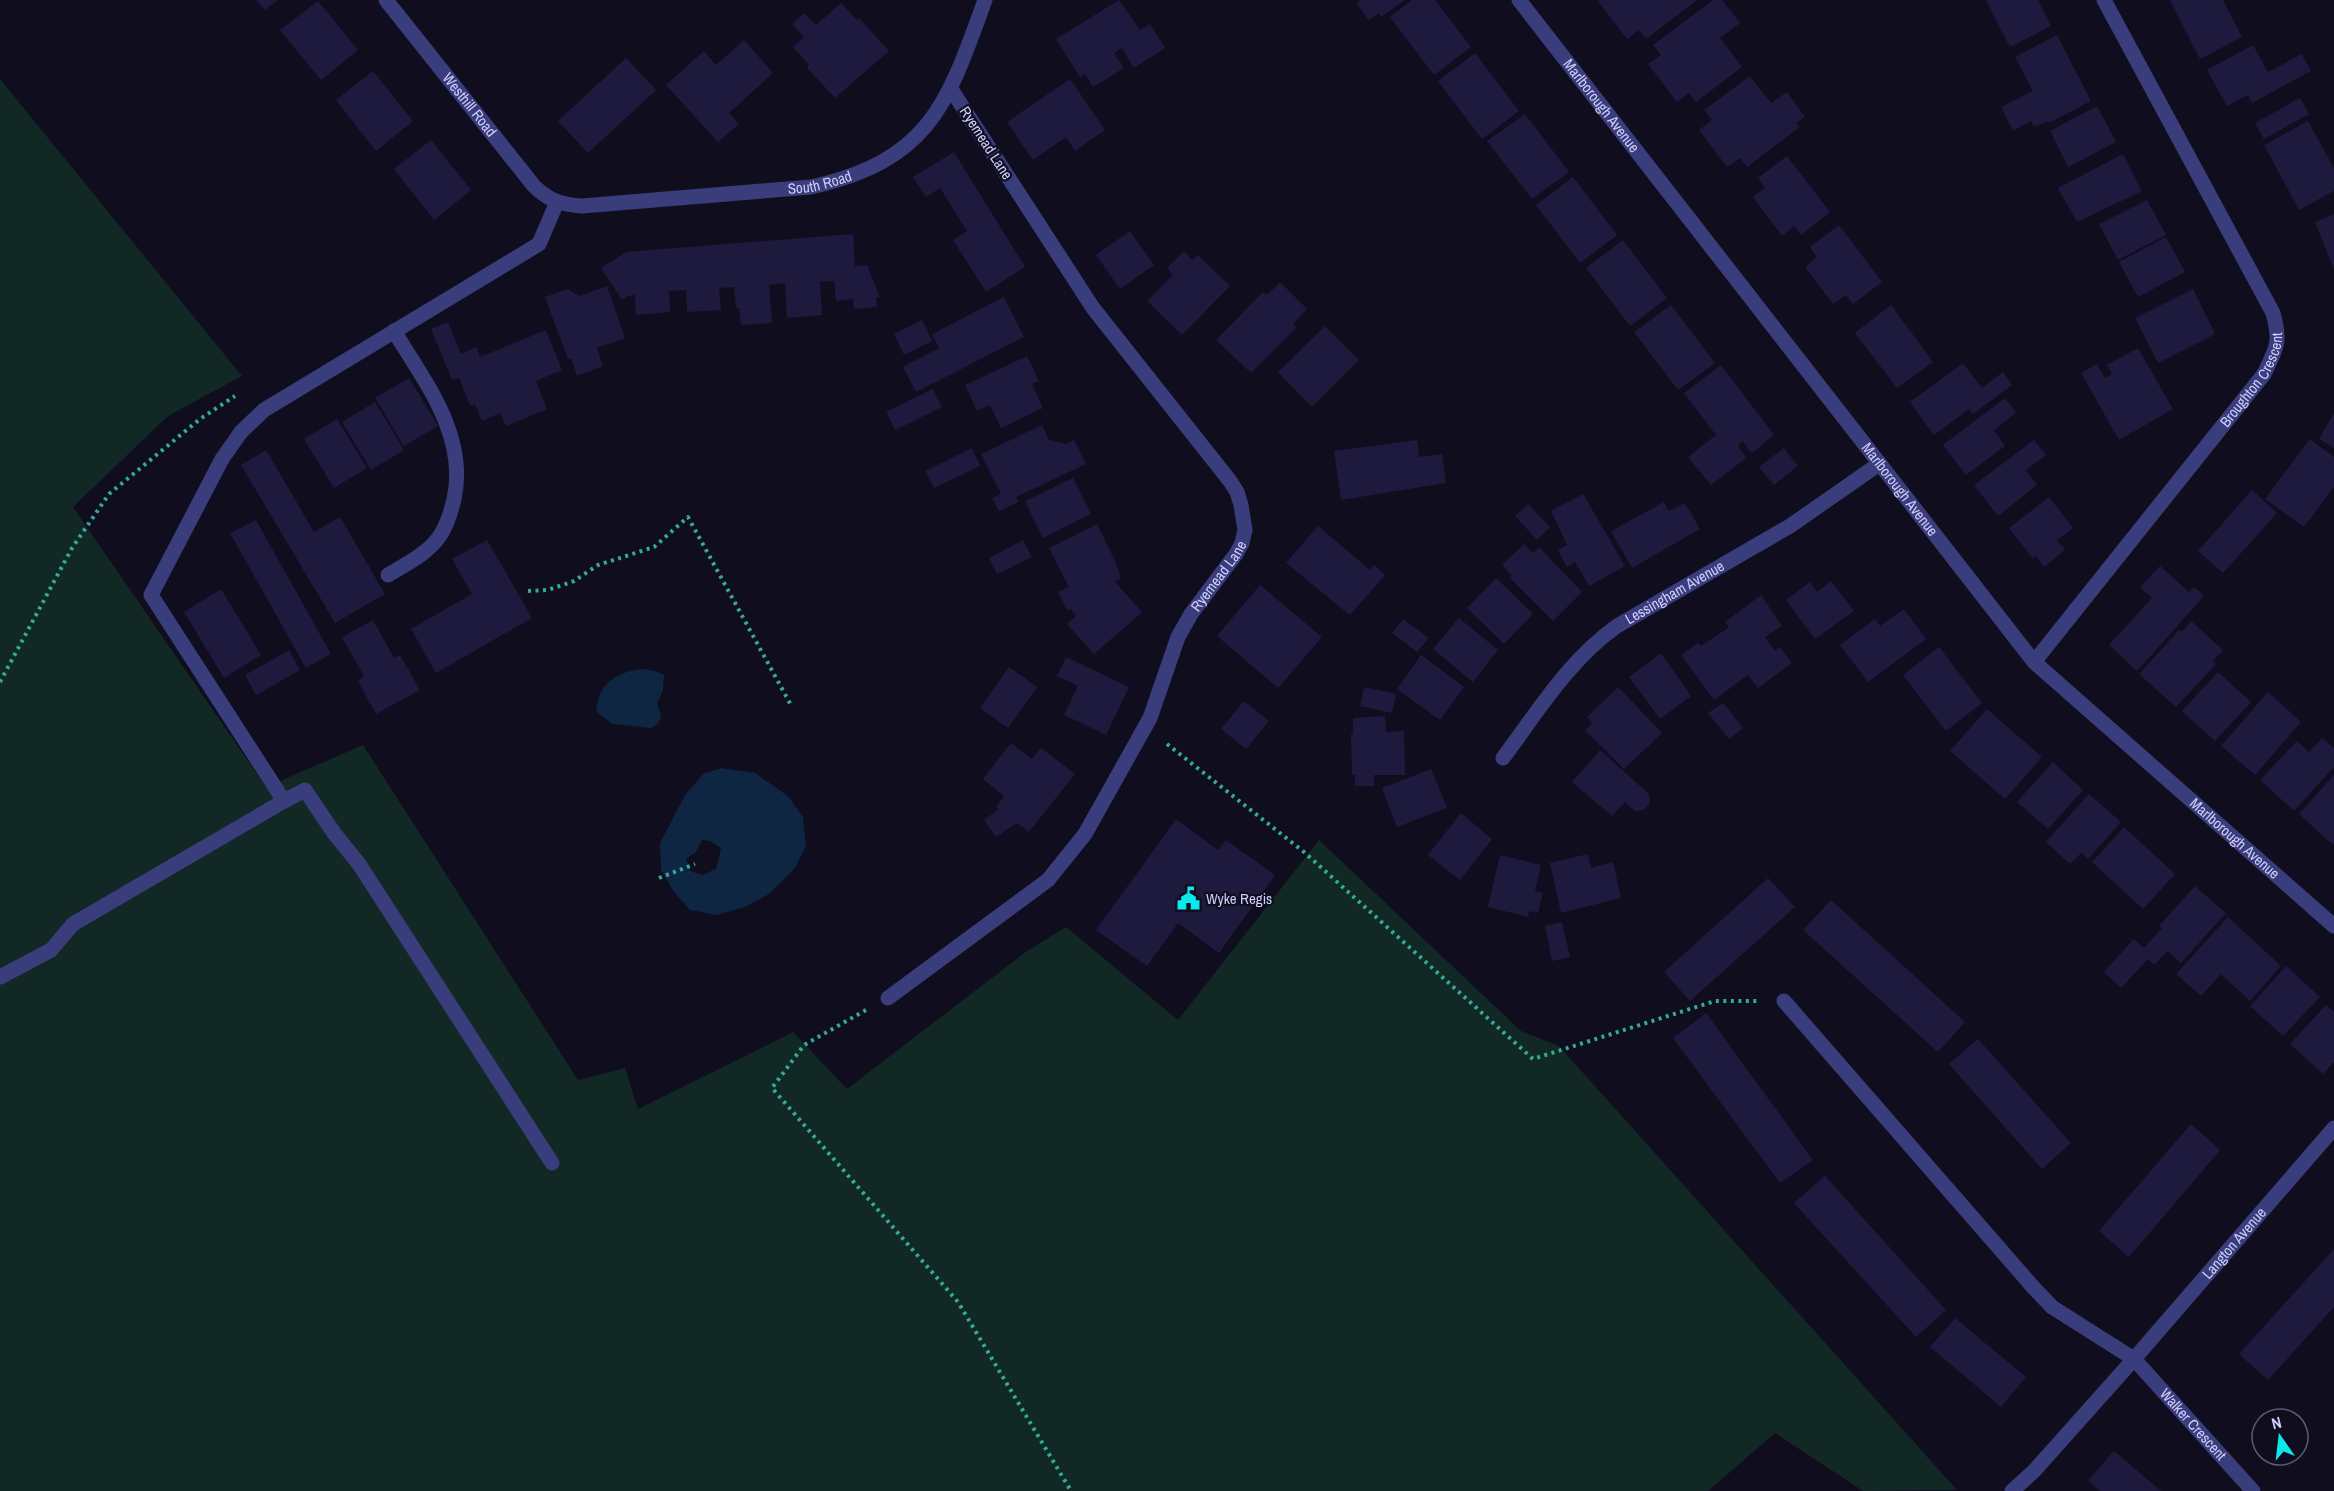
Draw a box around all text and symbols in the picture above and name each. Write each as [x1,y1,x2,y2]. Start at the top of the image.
street label: Marlborough Avenue [1559,54,1645,157]
street label: Westhill Road [438,68,502,141]
street label: Ryemead Lane [955,102,1018,184]
street label: South Road [787,165,854,199]
street label: Broughton Crescent [2215,331,2287,431]
street label: Marlborough Avenue [1857,438,1943,540]
street label: Ryemead Lane [1185,536,1251,616]
street label: Lessingham Avenue [1621,555,1728,629]
street label: Marlborough Avenue [2185,793,2285,884]
public building icon: Wyke Regis [1175,886,1201,912]
place label: Wyke Regis [1206,888,1272,909]
street label: Langton Avenue [2197,1202,2271,1283]
street label: Walker Crescent [2155,1383,2232,1465]
north arrow [2250,1407,2310,1467]
text: N [2269,1411,2284,1434]

